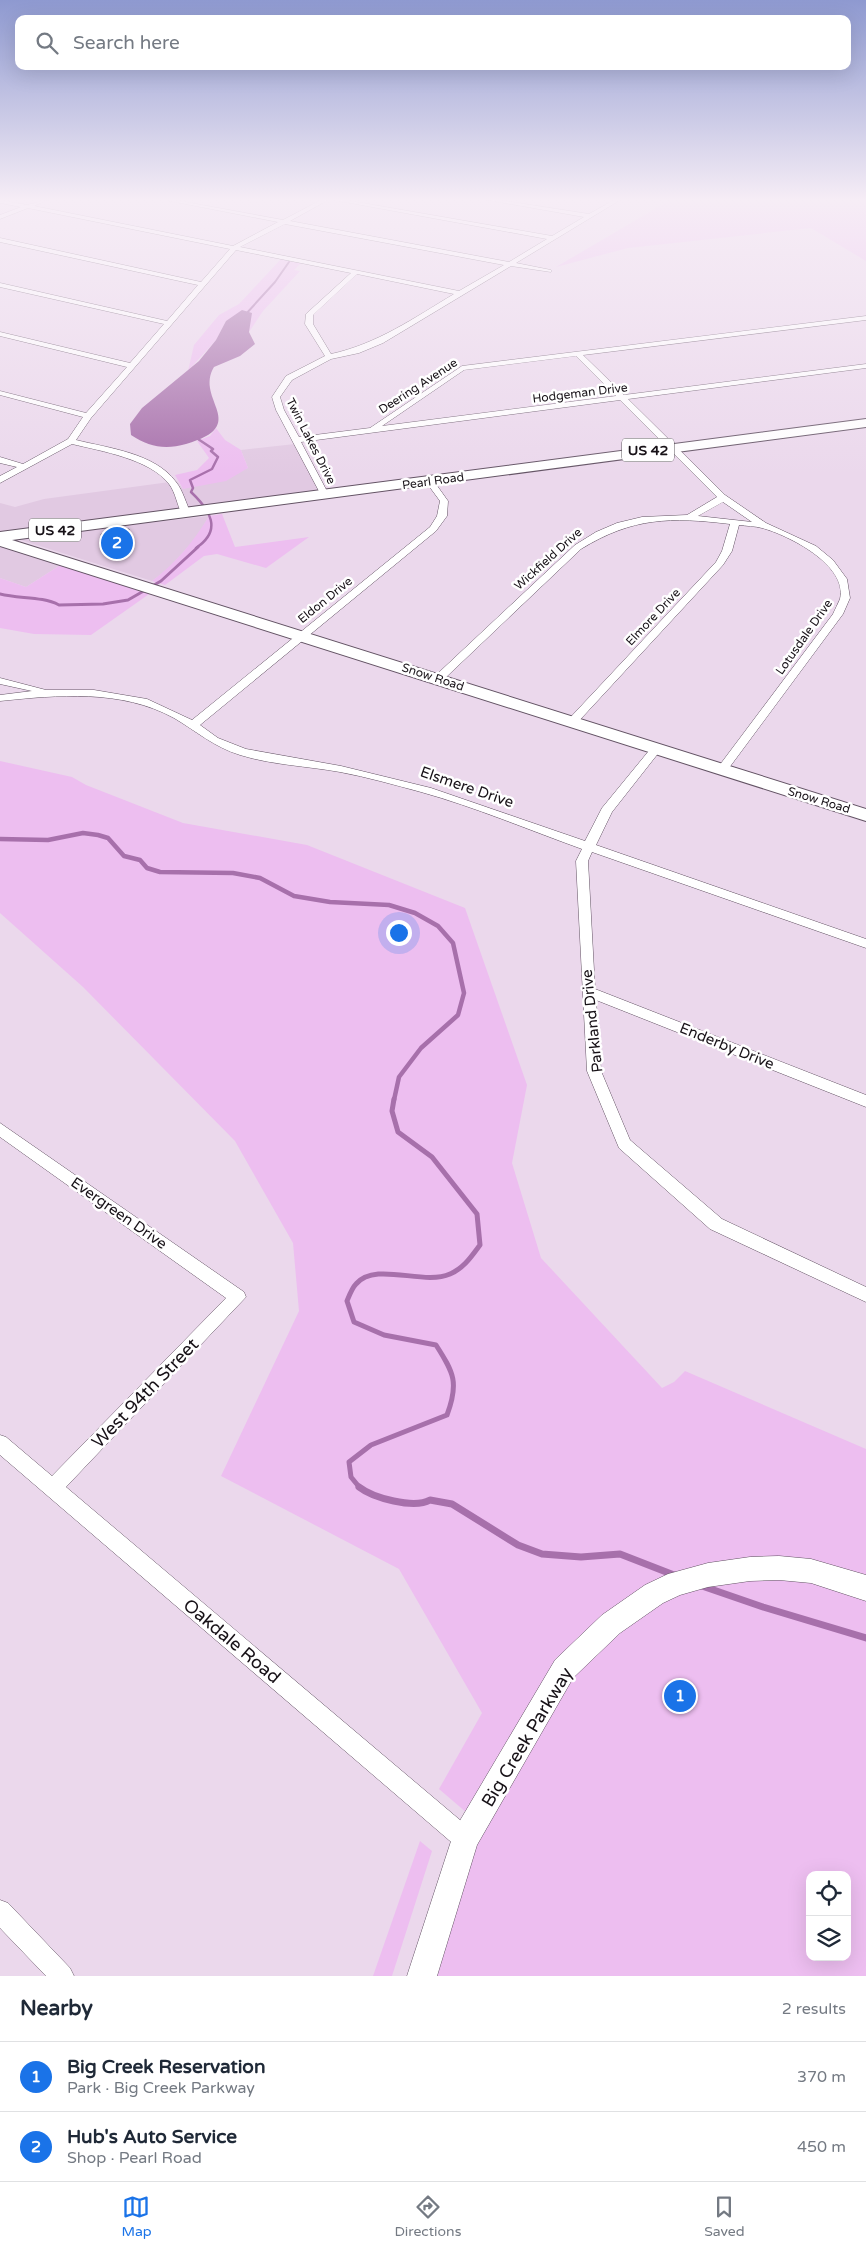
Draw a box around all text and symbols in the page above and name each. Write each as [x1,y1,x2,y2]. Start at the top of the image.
search box [15,15,851,70]
icon: search [33,29,61,57]
text: Search here [73,32,180,54]
street label: Deering Avenue [376,355,460,417]
street label: Hodgeman Drive [532,380,629,406]
street label: Twin Lakes Drive [283,396,339,487]
road number: US 42 [622,438,674,462]
street label: Pearl Road [401,470,465,492]
road number: US 42 [29,518,81,542]
pin: 2 [101,524,133,562]
street label: Wickfield Drive [512,525,585,593]
street label: Eldon Drive [295,574,355,626]
street label: Elmore Drive [623,585,683,648]
street label: Lotusdale Drive [773,597,835,677]
street label: Snow Road [400,660,466,694]
street label: Elsmere Drive [418,763,516,811]
street label: Snow Road [786,784,852,816]
your location [386,920,412,946]
street label: Parkland Drive [578,969,606,1073]
street label: Enderby Drive [677,1019,777,1073]
street label: Evergreen Drive [67,1173,171,1253]
street label: West 94th Street [87,1333,203,1453]
street label: Oakdale Road [179,1594,285,1688]
street label: Big Creek Parkway [477,1663,578,1811]
pin: 1 [664,1677,696,1715]
map controls [806,1871,851,1961]
button: locate [806,1871,851,1916]
button: layers [806,1916,851,1961]
text: Nearby [20,1996,93,2021]
text: 2 results [782,1999,846,2019]
text: Big Creek Reservation [67,2056,266,2078]
text: 1 [31,2067,41,2087]
text: 370 m [797,2067,846,2087]
text: Park · Big Creek Parkway [67,2078,255,2098]
text: Hub's Auto Service [67,2126,237,2148]
text: 2 [31,2137,41,2157]
text: 450 m [797,2137,846,2157]
text: Shop · Pearl Road [67,2148,202,2168]
tab: Map [121,2193,152,2240]
tab: Directions [394,2193,461,2240]
tab: Saved [704,2193,745,2240]

